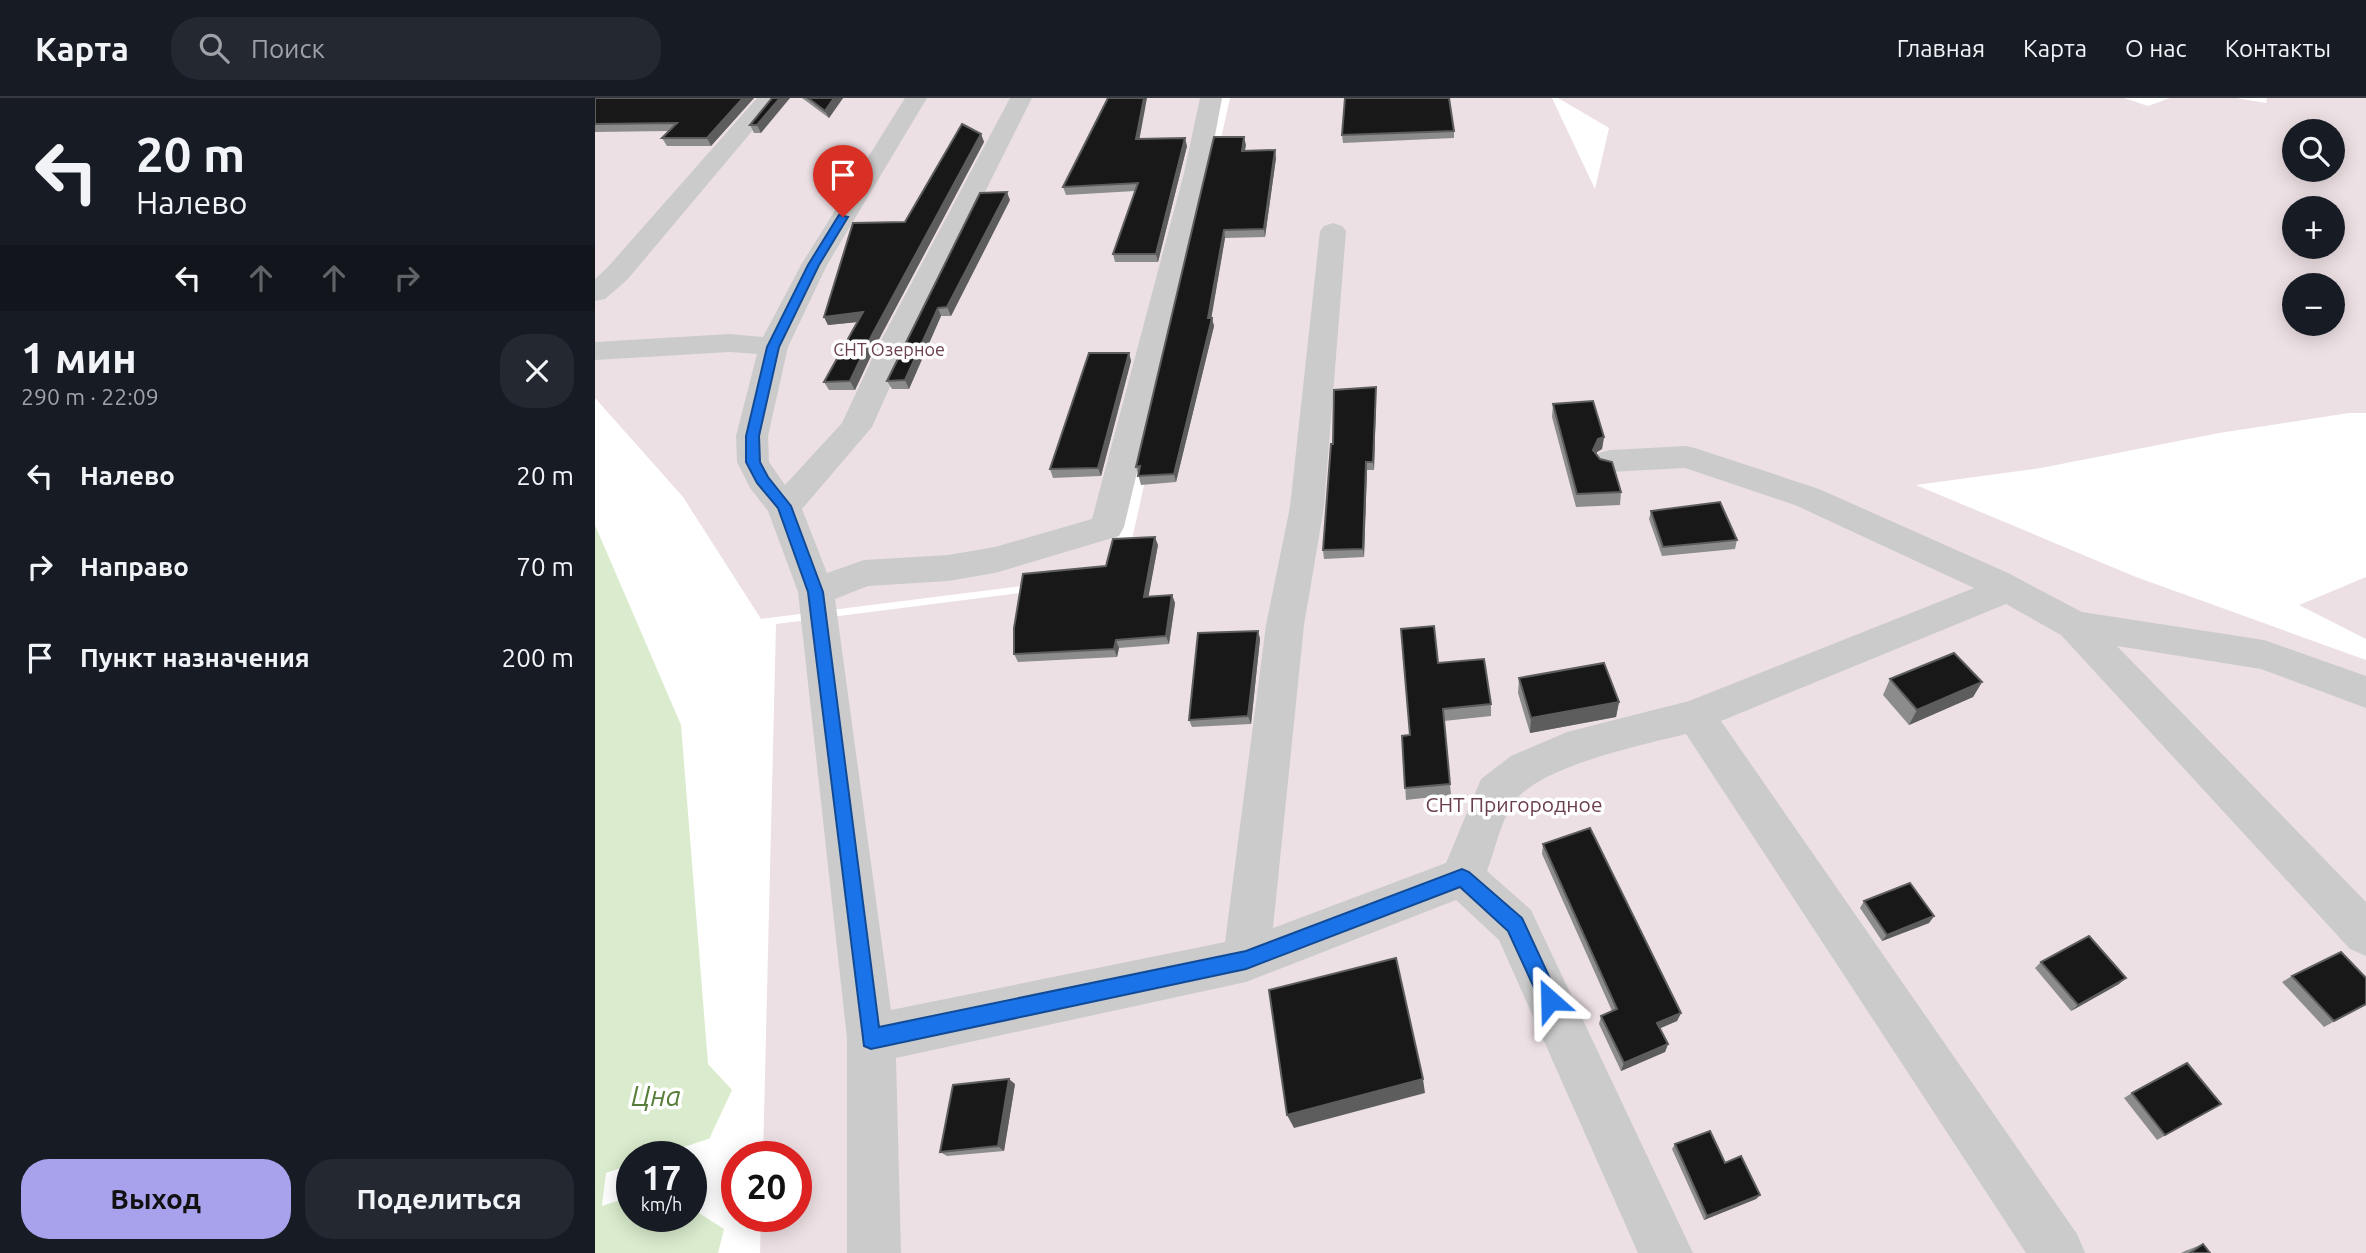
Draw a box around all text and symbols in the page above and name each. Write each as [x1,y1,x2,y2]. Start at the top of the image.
search box [171,17,661,80]
icon: search [195,29,233,67]
text: Карта [35,30,129,67]
text: Поиск [251,34,325,63]
text: Главная [1897,35,1985,62]
text: Карта [2023,35,2087,62]
text: О нас [2125,35,2187,62]
text: Контакты [2225,35,2331,62]
map controls [2282,119,2345,336]
button: search [2282,119,2345,182]
icon: left [21,126,112,217]
text: 20 m [136,126,245,181]
pin [813,145,873,217]
icon: arrive [824,156,862,194]
text: Налево [136,184,248,220]
button: + [2282,196,2345,259]
icon: left [169,259,207,297]
icon: ahead [242,259,280,297]
icon: ahead [315,259,353,297]
icon: right [388,259,426,297]
button: − [2282,273,2345,336]
text: 1 мин [21,334,137,381]
button: close [500,334,574,408]
park label: СНТ Озерное [833,339,945,359]
text: 290 m · 22:09 [21,384,159,409]
icon: left [21,457,59,495]
text: Налево [80,461,175,490]
text: 20 m [516,461,574,490]
icon: right [21,548,59,586]
text: Направо [80,552,189,581]
text: 70 m [516,552,574,581]
icon: arrive [21,639,59,677]
text: Пункт назначения [80,643,310,672]
text: 200 m [502,643,574,672]
park label: СНТ Пригородное [1426,792,1602,816]
position arrow [1513,963,1587,1037]
water label: Цна [631,1080,681,1111]
speed limit sign: 20 [721,1141,812,1232]
text: 17 [642,1157,681,1197]
button: Выход [21,1159,291,1239]
button: Поделиться [305,1159,574,1239]
text: km/h [641,1194,682,1214]

